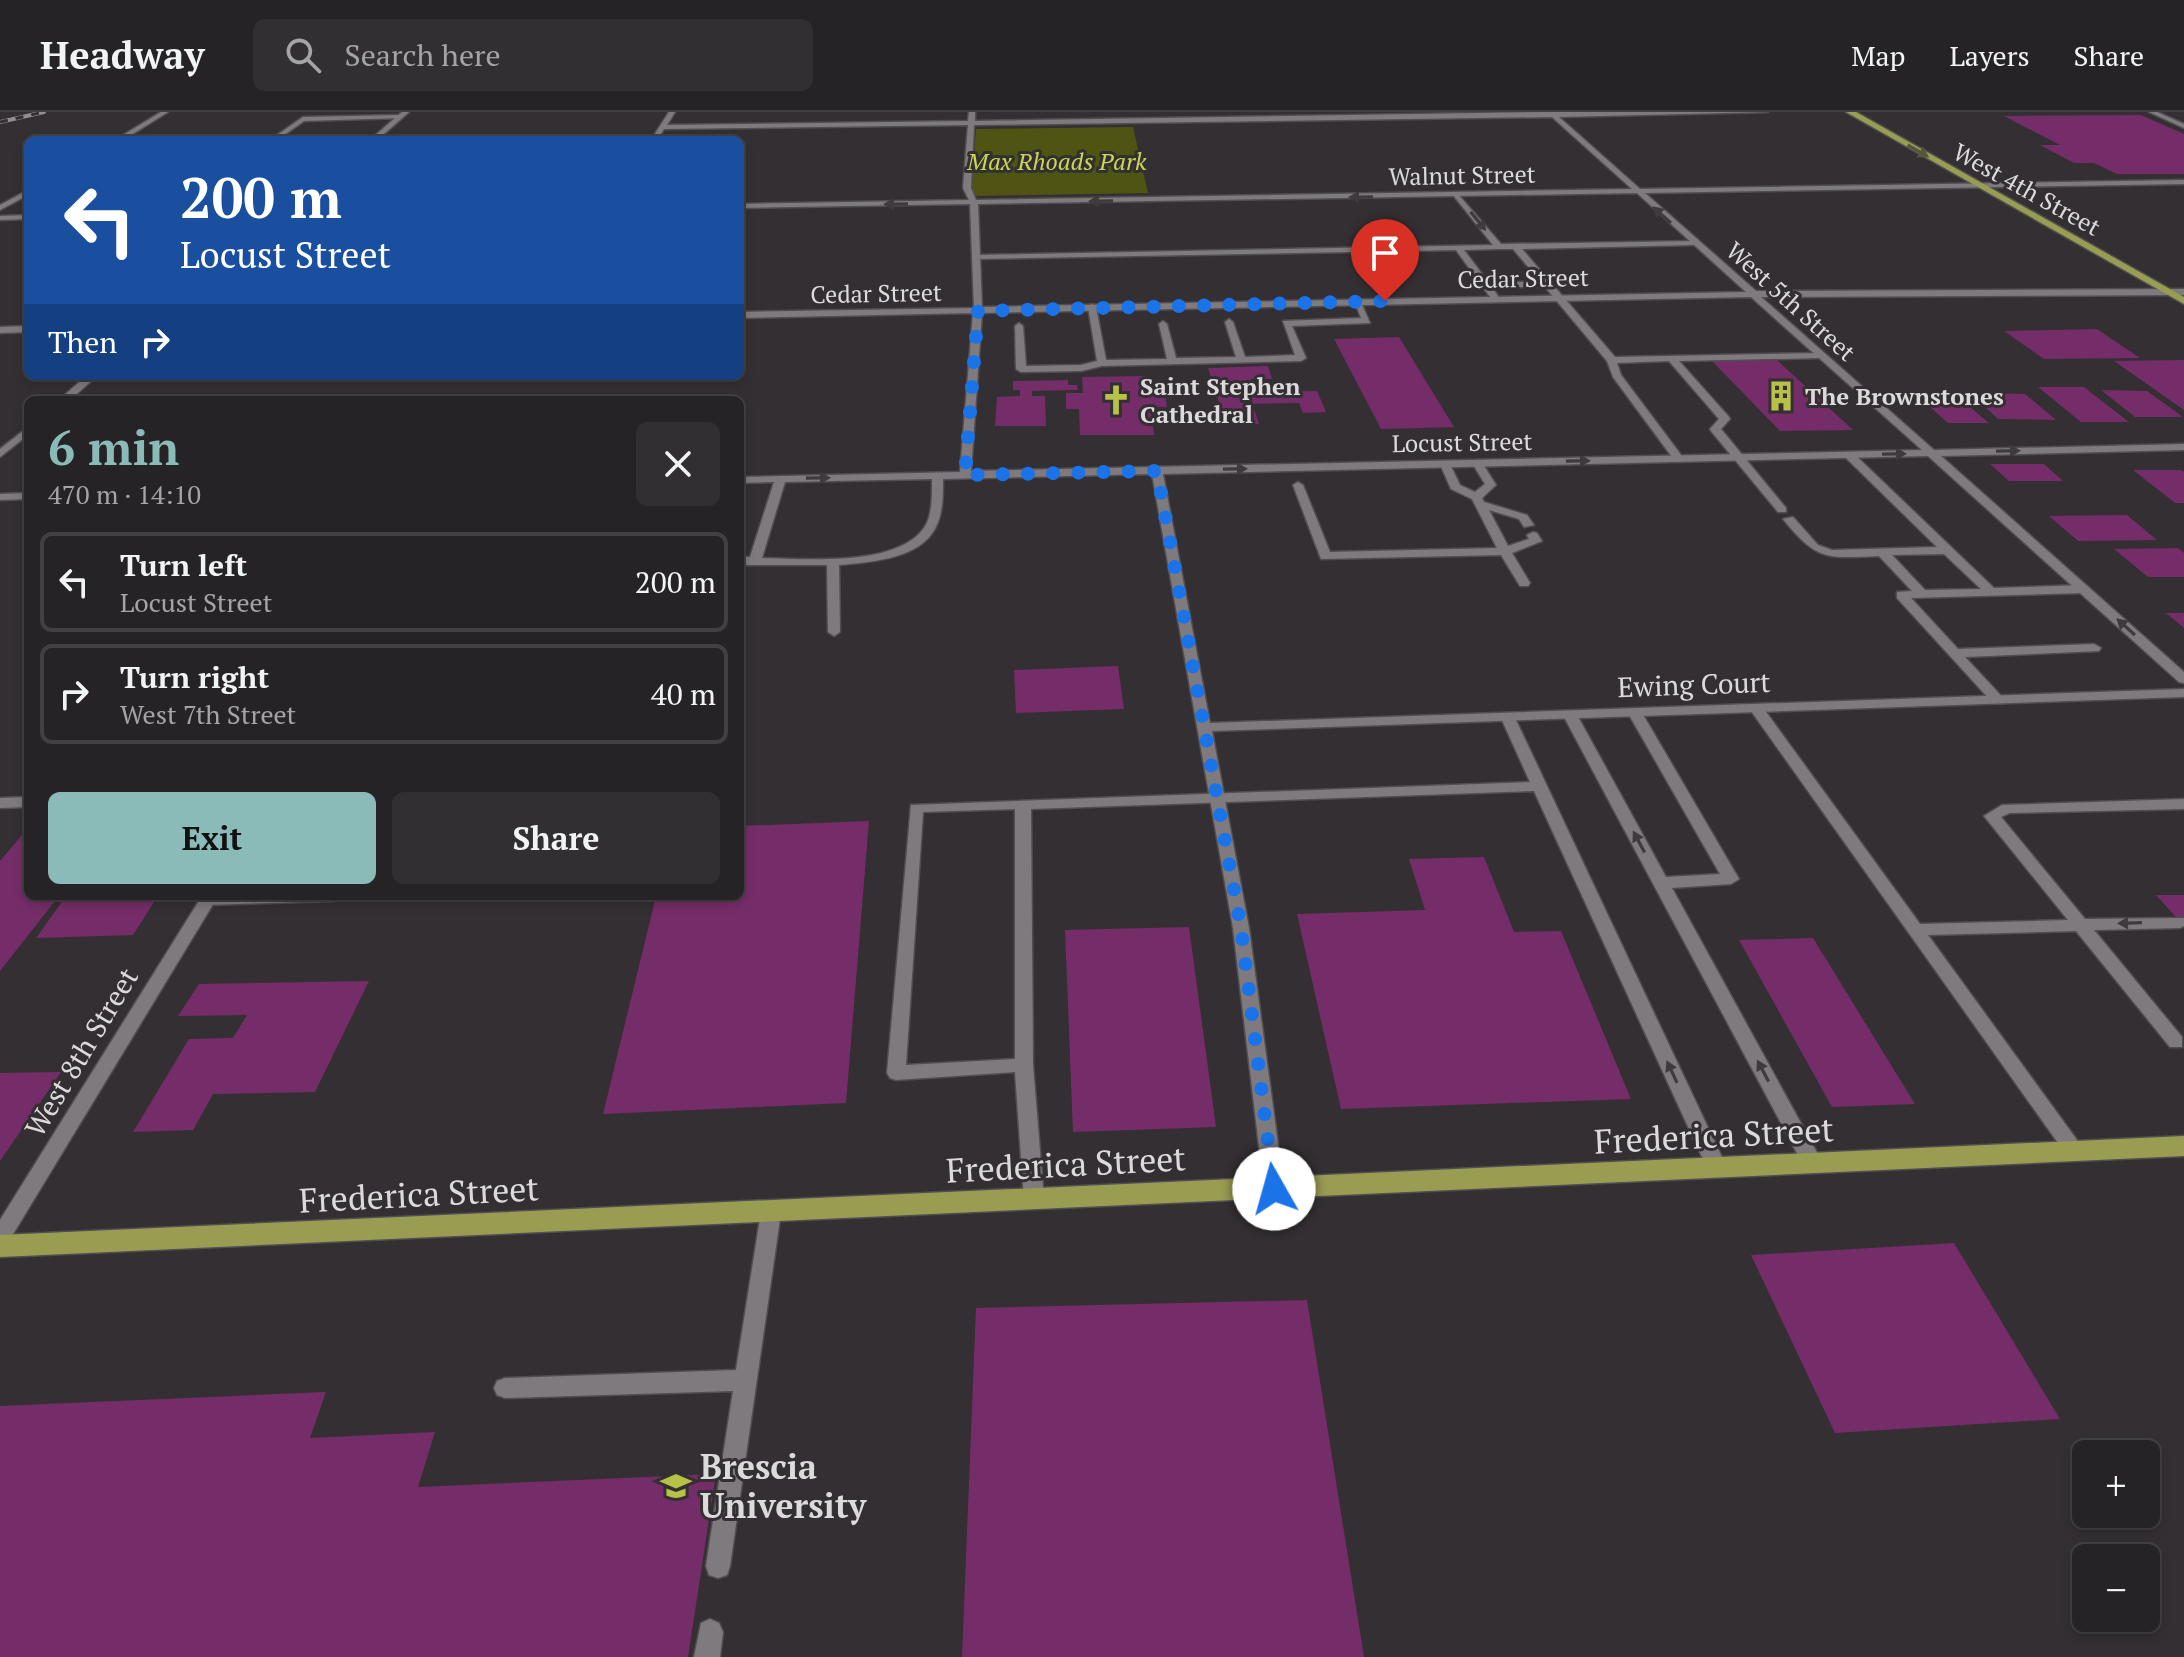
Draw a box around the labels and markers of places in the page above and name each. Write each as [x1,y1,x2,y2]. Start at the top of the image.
pin [1351,219,1419,301]
place label: Saint Stephen Cathedral [1140,370,1301,430]
building icon: The Brownstones [1764,379,1798,413]
place label: The Brownstones [1805,380,2004,412]
church icon: Saint Stephen Cathedral [1099,383,1133,417]
place label: Brescia University [700,1444,867,1528]
school or university icon: Brescia University [659,1469,693,1503]

